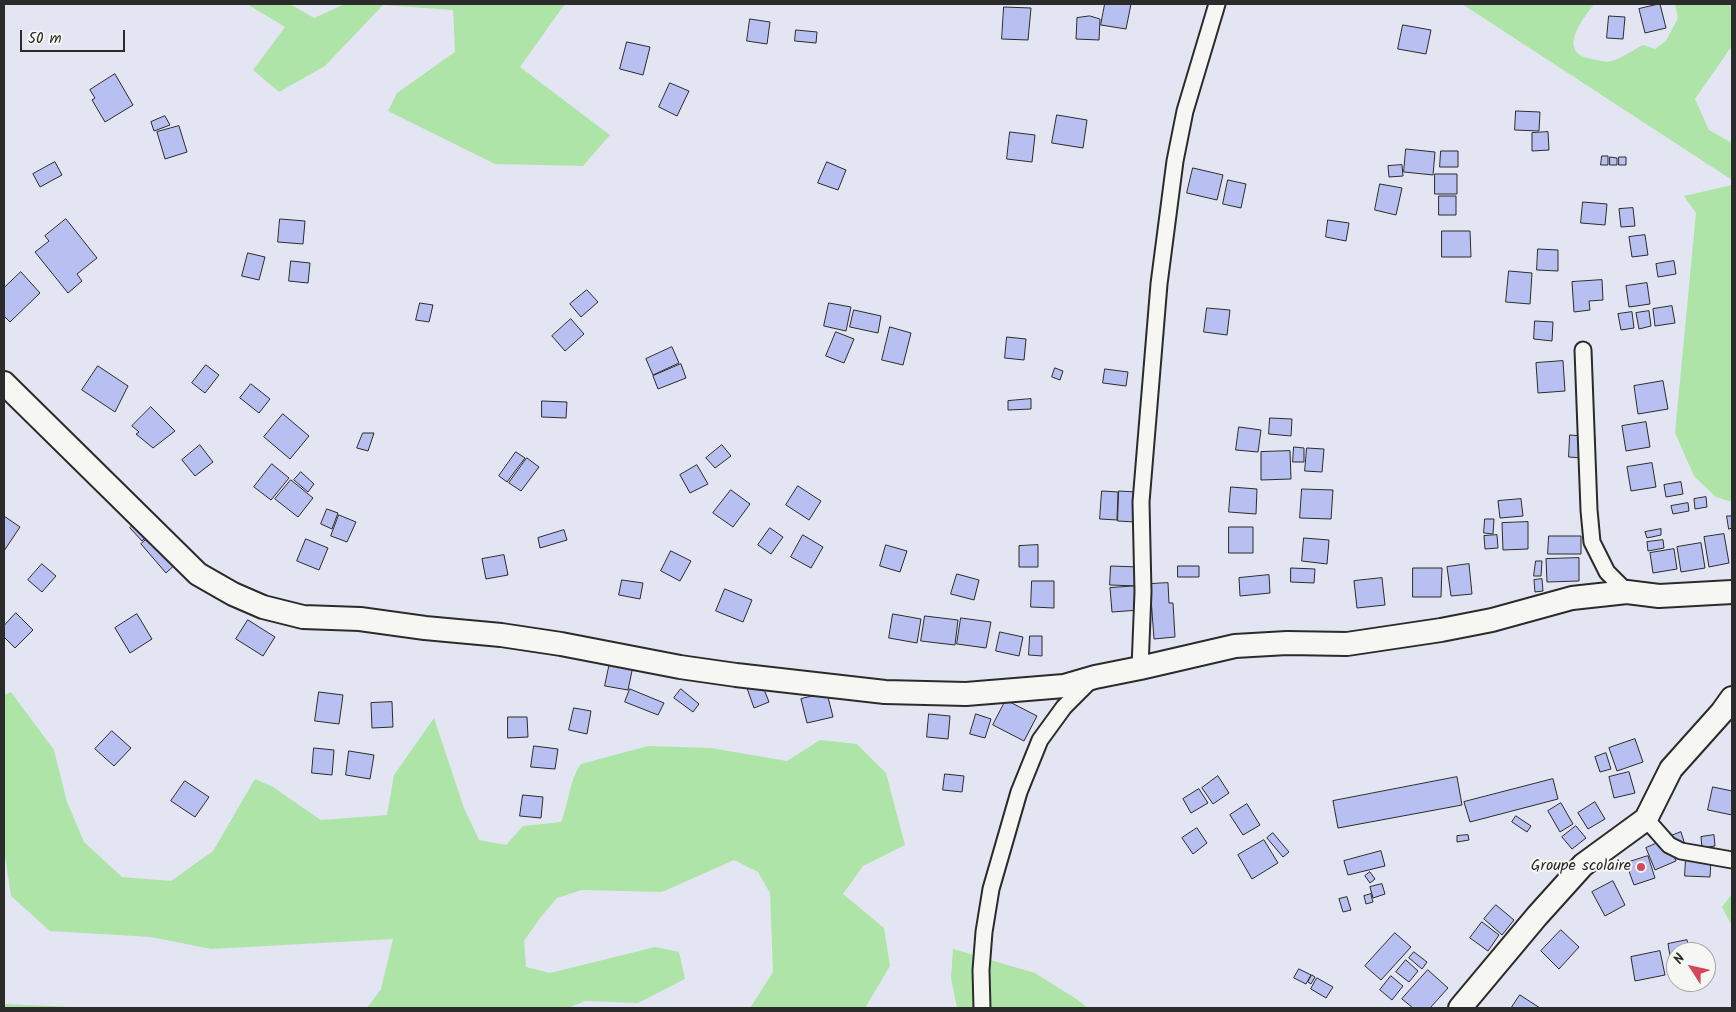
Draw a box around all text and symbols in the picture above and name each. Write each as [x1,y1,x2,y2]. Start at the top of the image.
scale bar [22,20,128,52]
text: 50 m [28,27,62,51]
place label: Groupe scolaire [1531,857,1631,877]
marker: Groupe scolaire [1635,861,1647,873]
north arrow [1666,942,1716,992]
text: N [1668,949,1691,969]

